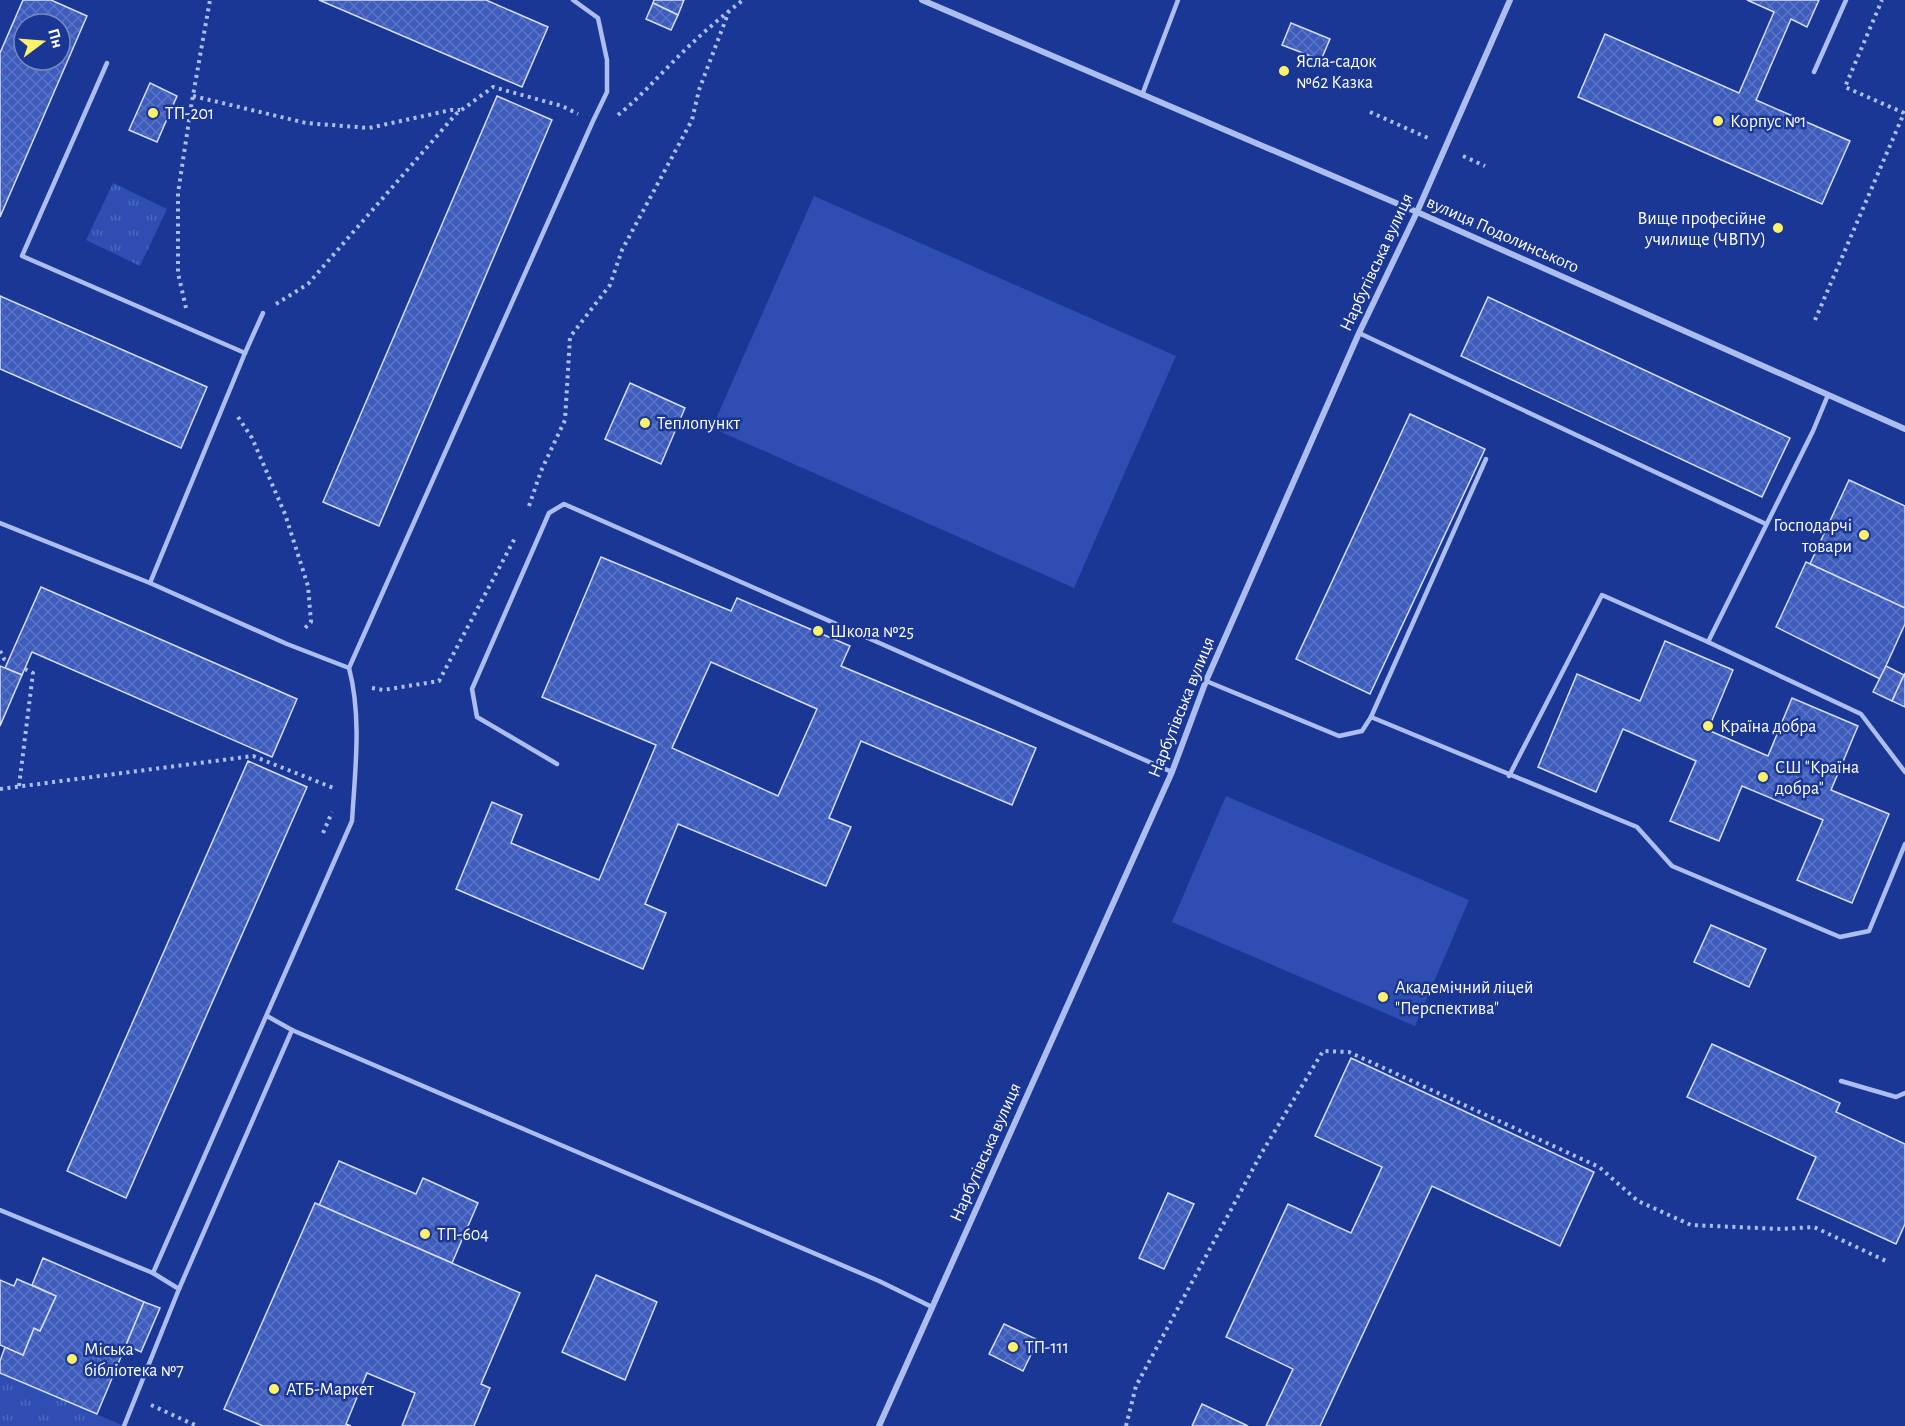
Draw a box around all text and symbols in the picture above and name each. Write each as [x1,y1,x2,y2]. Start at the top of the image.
north arrow [12,12,72,72]
text: Пн [45,27,66,50]
place label: Ясла-садок №62 Казка [1296,53,1377,92]
marker: Ясла-садок №62 Казка [1277,64,1291,78]
place label: ТП-201 [165,105,214,123]
marker: ТП-201 [146,106,160,120]
place label: Корпус №1 [1730,113,1807,131]
marker: Корпус №1 [1711,114,1725,128]
street label: Нарбутівська вулиця [1336,190,1417,334]
street label: вулиця Подолинського [1424,193,1581,277]
place label: Вище професійне училище (ЧВПУ) [1637,210,1766,249]
marker: Вище професійне училище (ЧВПУ) [1771,221,1785,235]
place label: Теплопункт [657,415,740,433]
marker: Теплопункт [638,416,652,430]
place label: Господарчі товари [1773,517,1852,556]
marker: Господарчі товари [1857,528,1871,542]
place label: Школа №25 [830,623,914,641]
marker: Школа №25 [811,624,825,638]
street label: Нарбутівська вулиця [1145,634,1218,780]
place label: Країна добра [1720,717,1817,736]
marker: Країна добра [1701,719,1715,733]
place label: СШ "Країна добра" [1775,759,1859,798]
marker: СШ "Країна добра" [1756,770,1770,784]
place label: Академічний ліцей "Перспектива" [1395,979,1534,1018]
marker: Академічний ліцей "Перспектива" [1376,990,1390,1004]
street label: Нарбутівська вулиця [946,1080,1025,1225]
place label: ТП-604 [437,1226,489,1244]
marker: ТП-604 [418,1227,432,1241]
place label: ТП-111 [1025,1339,1069,1357]
marker: ТП-111 [1006,1340,1020,1354]
place label: Міська бібліотека №7 [84,1341,184,1380]
marker: Міська бібліотека №7 [65,1352,79,1366]
place label: АТБ-Маркет [286,1381,374,1399]
marker: АТБ-Маркет [267,1382,281,1396]

